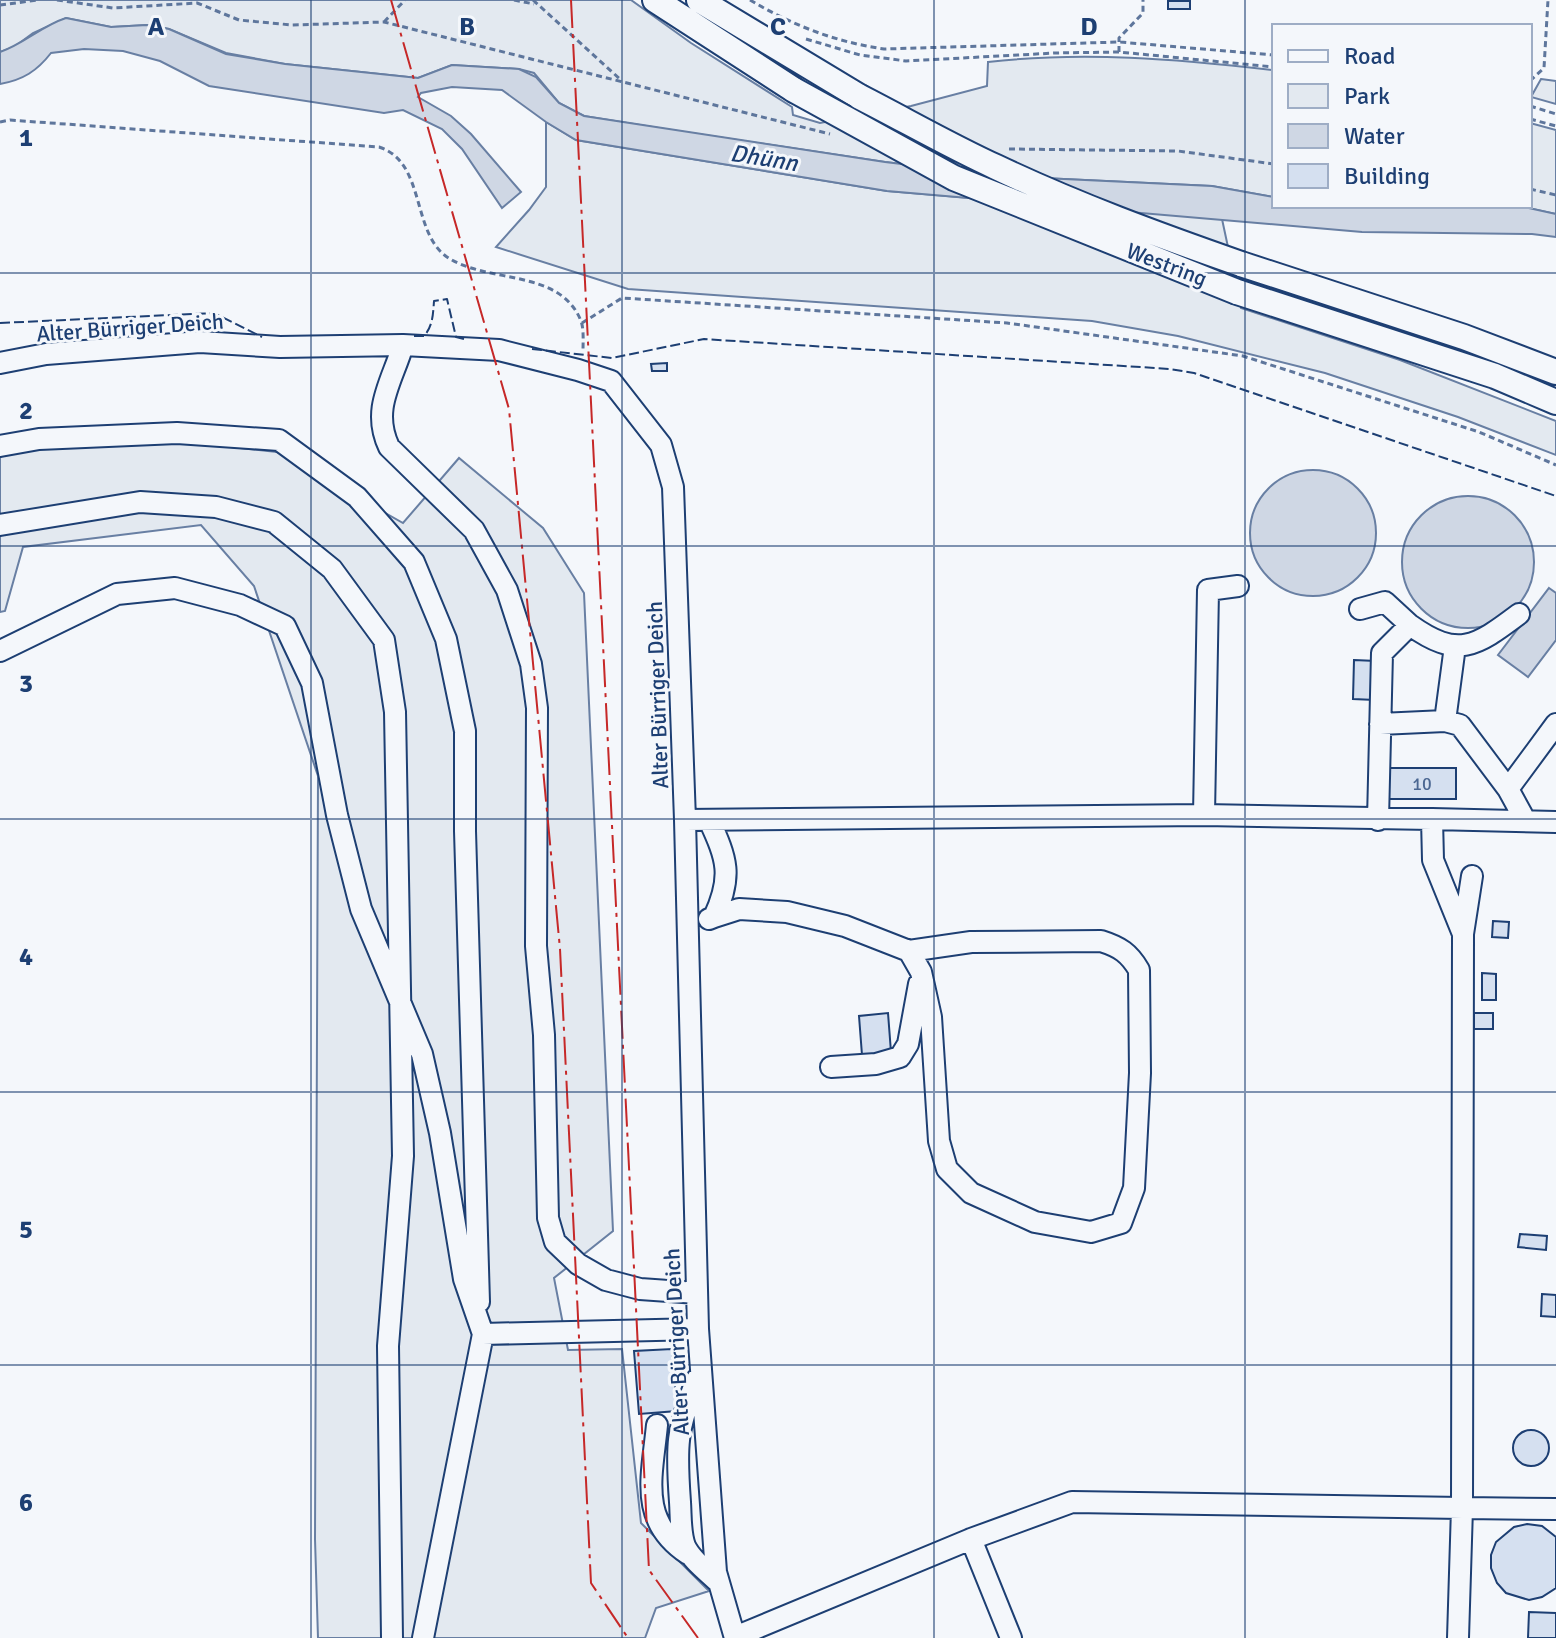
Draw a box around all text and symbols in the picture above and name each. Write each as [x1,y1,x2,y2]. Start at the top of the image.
text: A [148,11,165,43]
text: B [459,11,475,43]
text: C [770,11,786,43]
text: D [1080,11,1098,43]
legend [1272,24,1532,208]
text: Road [1344,41,1395,71]
text: Park [1344,81,1390,111]
text: Water [1344,121,1405,151]
text: 1 [19,122,33,154]
water label: Dhünn [728,138,801,178]
text: Building [1344,161,1430,191]
street label: Westring [1123,237,1211,292]
street label: Alter Bürriger Deich [35,307,225,348]
text: 2 [19,395,33,427]
street label: Alter Bürriger Deich [641,601,674,789]
text: 3 [19,668,33,700]
house number: 10 [1412,773,1432,795]
text: 4 [19,941,33,973]
text: 5 [19,1214,33,1246]
street label: Alter Bürriger Deich [658,1247,695,1436]
text: 6 [19,1487,33,1519]

